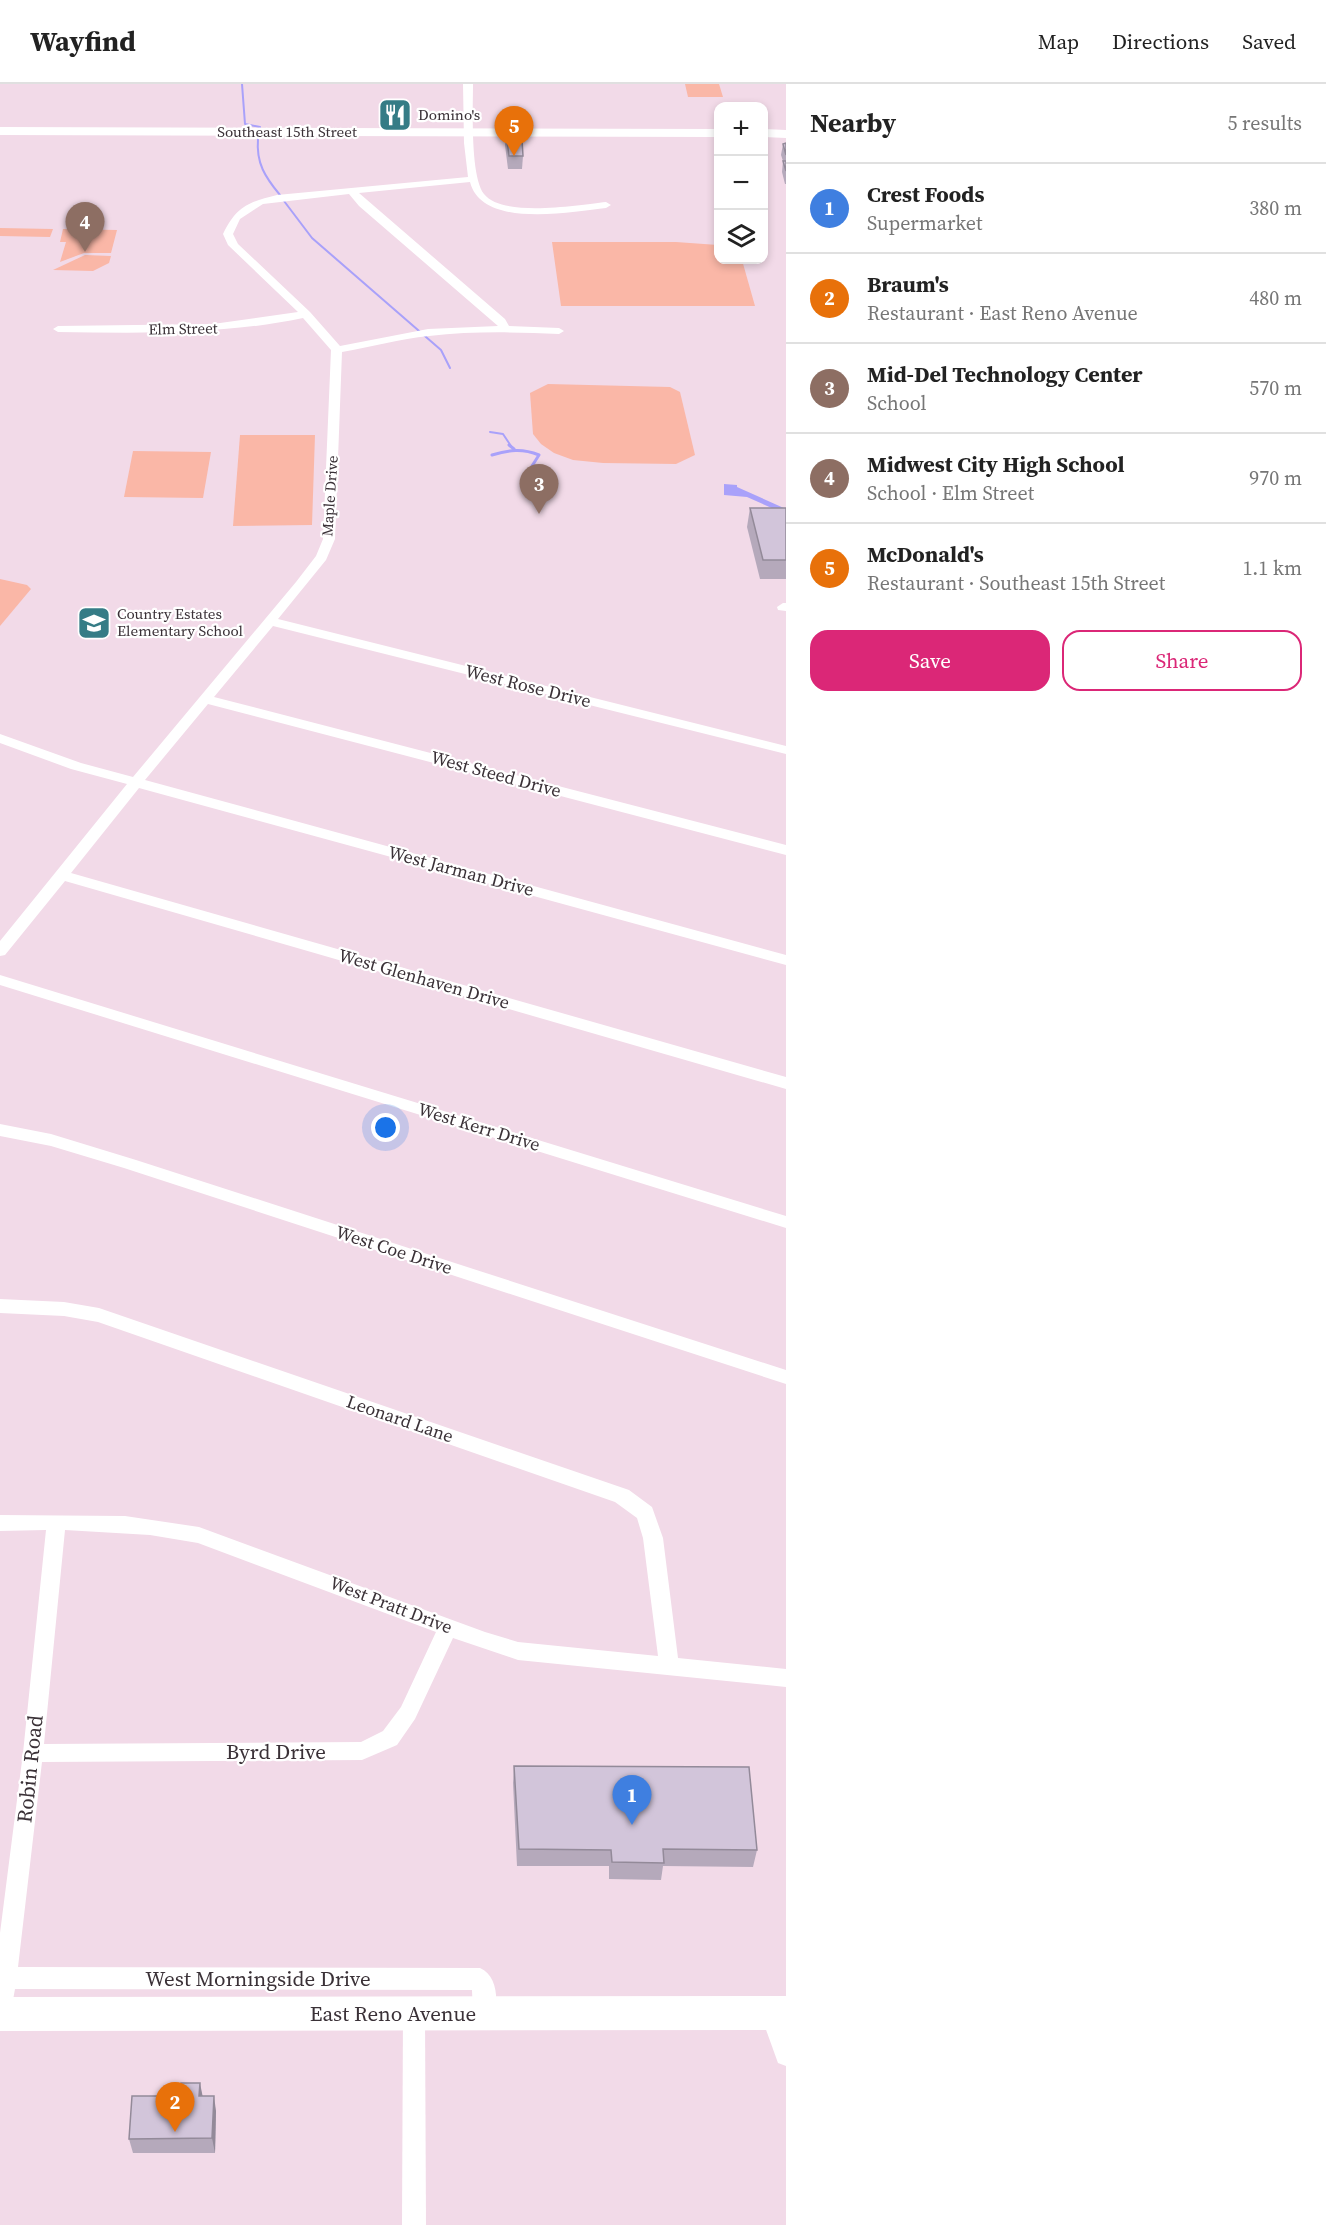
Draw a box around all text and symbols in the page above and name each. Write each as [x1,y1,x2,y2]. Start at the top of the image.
text: Wayfind [30,22,136,60]
text: Map [1038,27,1079,56]
text: Directions [1112,27,1209,56]
text: Saved [1242,27,1296,56]
restaurant icon: Domino's [377,97,413,133]
map controls [714,102,768,264]
button: + [714,102,768,156]
place label: Domino's [418,104,480,125]
text: Nearby [810,105,896,141]
pin: 5 [494,106,534,156]
text: 5 results [1227,109,1302,137]
street label: Southeast 15th Street [217,121,357,142]
button: − [714,156,768,210]
text: Crest Foods [867,179,984,209]
text: 1 [824,194,835,222]
text: 380 m [1249,194,1302,222]
pin: 4 [66,202,104,252]
text: Supermarket [867,209,982,237]
button: layers [714,210,768,264]
text: Braum's [867,269,949,299]
text: 2 [824,284,835,312]
text: 480 m [1249,284,1302,312]
text: Restaurant · East Reno Avenue [867,299,1138,327]
street label: Elm Street [148,317,218,340]
text: Mid-Del Technology Center [867,359,1143,389]
text: 3 [824,374,835,402]
text: 570 m [1249,374,1302,402]
text: School [867,389,927,417]
text: Midwest City High School [867,449,1125,479]
street label: Maple Drive [316,455,343,537]
pin: 3 [520,464,558,514]
text: 4 [824,464,835,492]
text: 970 m [1249,464,1302,492]
text: School · Elm Street [867,479,1034,507]
text: McDonald's [867,539,984,569]
text: 5 [824,554,835,582]
text: 1.1 km [1242,554,1302,582]
text: Restaurant · Southeast 15th Street [867,569,1165,597]
place label: Country Estates Elementary School [117,603,244,641]
school or university icon: Country Estates Elementary School [76,605,112,641]
button: Save [810,630,1050,691]
button: Share [1062,630,1302,691]
street label: West Rose Drive [462,658,594,713]
street label: West Steed Drive [428,744,564,803]
street label: West Jarman Drive [386,839,537,902]
street label: West Glenhaven Drive [336,942,513,1015]
street label: West Kerr Drive [415,1096,543,1157]
your location [371,1113,400,1142]
street label: West Coe Drive [333,1219,456,1280]
street label: Leonard Lane [343,1389,457,1448]
street label: West Pratt Drive [326,1570,456,1639]
street label: Robin Road [9,1713,50,1824]
street label: Byrd Drive [226,1737,326,1766]
pin: 1 [612,1776,652,1825]
street label: West Morningside Drive [145,1964,371,1993]
street label: East Reno Avenue [310,1999,476,2028]
pin: 2 [156,2082,195,2132]

